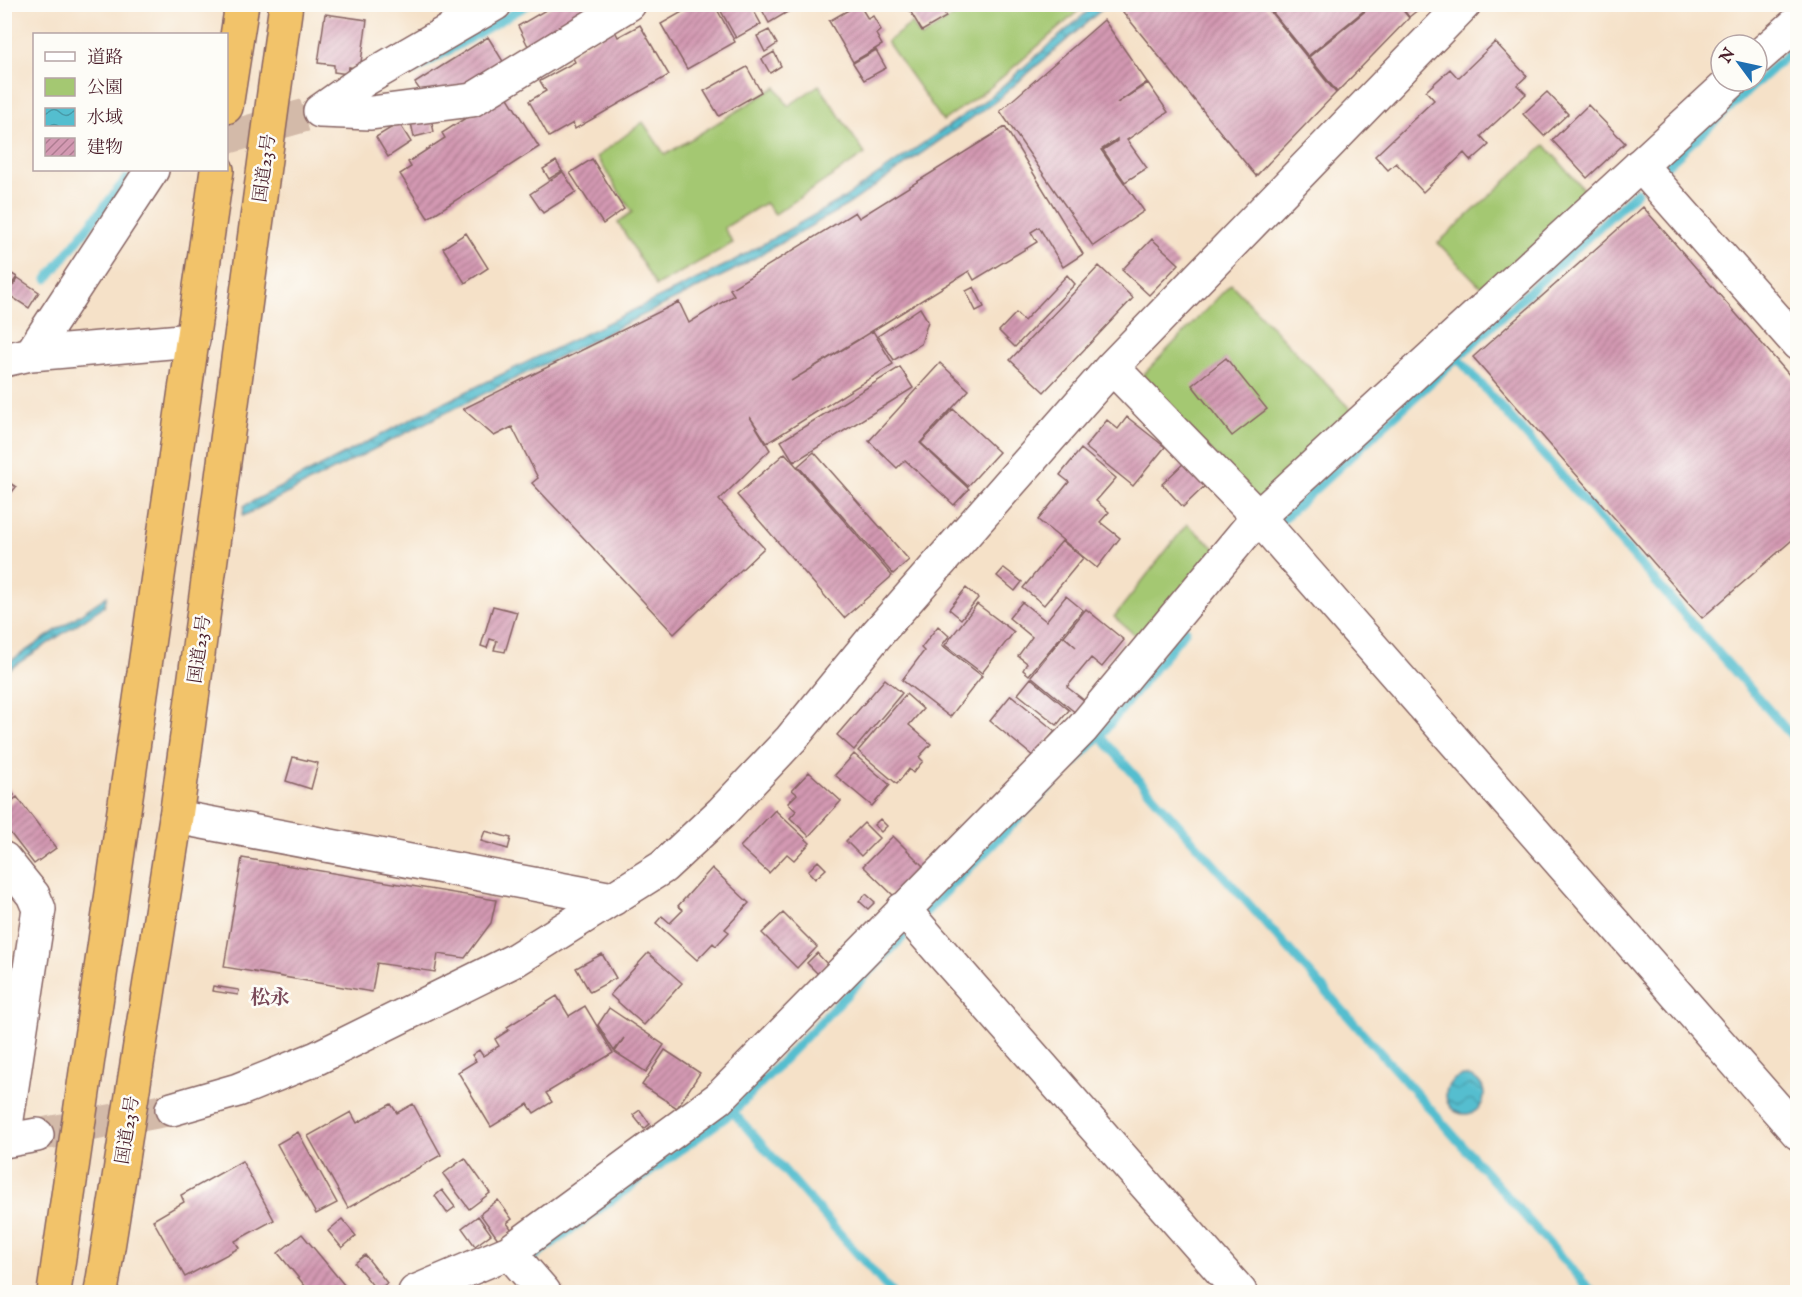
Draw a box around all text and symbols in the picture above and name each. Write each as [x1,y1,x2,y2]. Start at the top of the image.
legend [33,33,228,171]
north arrow [1709,33,1769,93]
text: N [1715,45,1740,68]
text: 道路 [87,47,123,70]
text: 公園 [87,77,123,100]
text: 水域 [87,107,123,130]
street label: 国道23号 [249,132,282,204]
text: 建物 [87,137,123,160]
street label: 国道23号 [184,613,217,685]
district label: 松永 [250,986,290,1011]
street label: 国道23号 [112,1094,145,1166]

